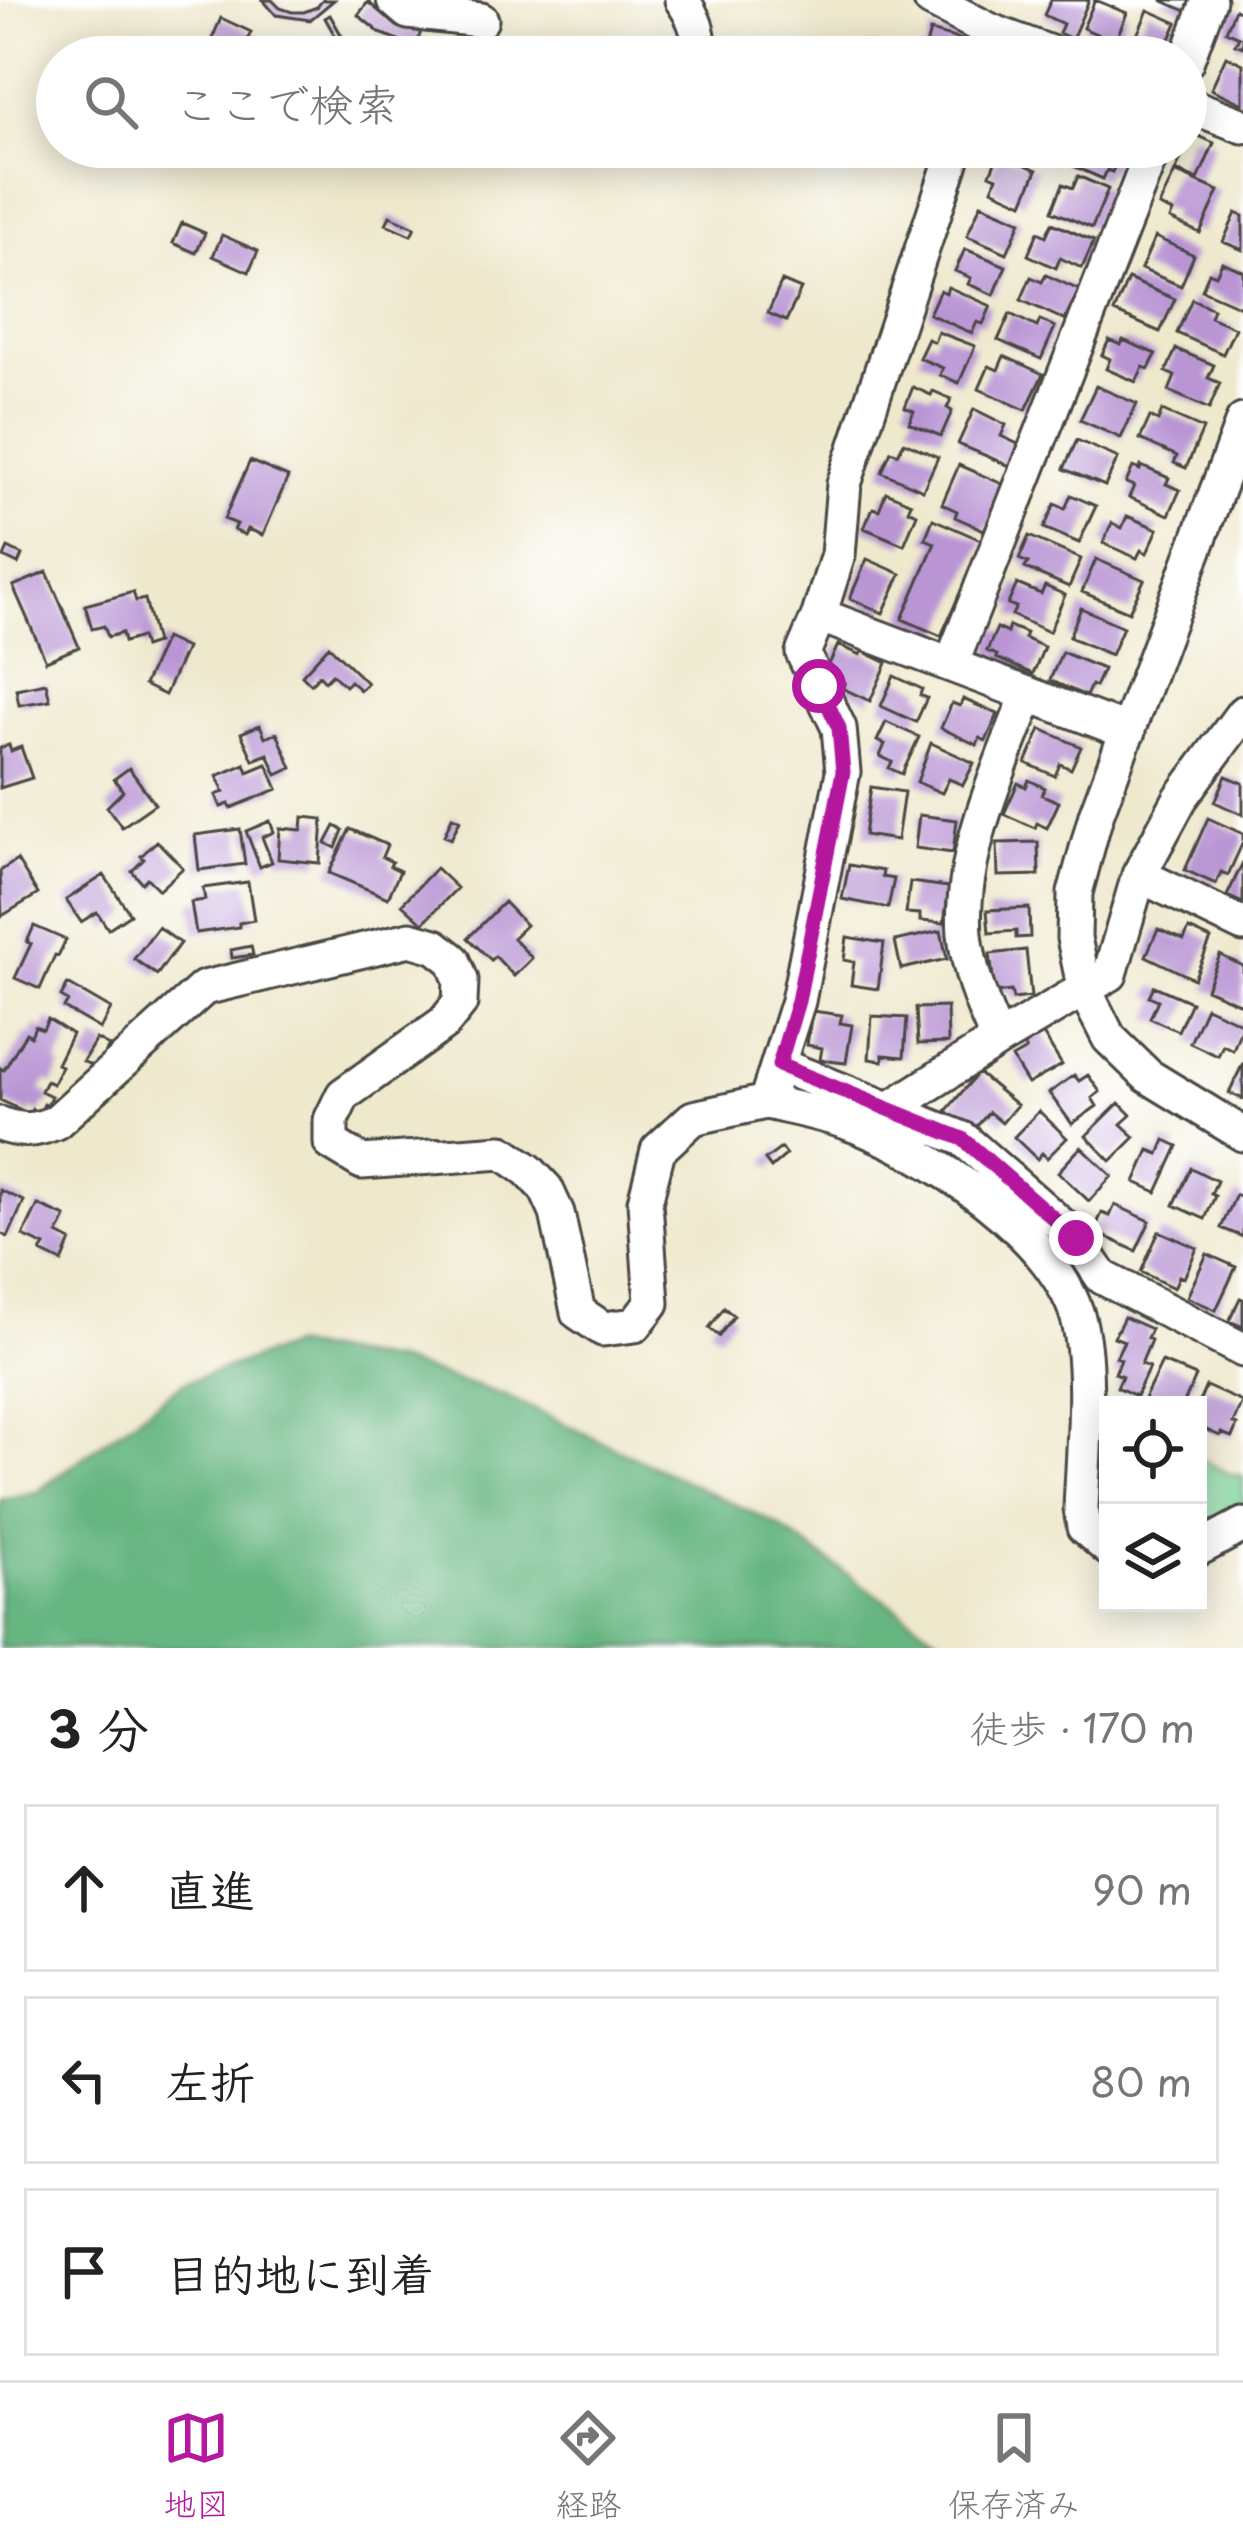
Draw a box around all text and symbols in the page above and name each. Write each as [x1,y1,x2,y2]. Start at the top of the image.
search box [36,36,1207,168]
text: ここで検索 [174,68,399,136]
icon: search [78,69,144,135]
route start [792,659,846,713]
route end [1049,1211,1103,1265]
map controls [1099,1396,1207,1612]
button: locate [1099,1396,1207,1504]
button: layers [1099,1504,1207,1612]
text: 3 分 [48,1688,149,1765]
text: 徒歩 · 170 m [970,1697,1195,1756]
text: 直進 [165,1854,255,1922]
icon: ahead [51,1855,117,1921]
text: 90 m [1092,1859,1192,1918]
text: 左折 [165,2046,255,2114]
icon: left [51,2047,117,2113]
text: 80 m [1090,2051,1192,2110]
text: 目的地に到着 [165,2238,435,2306]
icon: arrive [51,2239,117,2305]
tab: 地図 [163,2405,229,2527]
tab: 経路 [555,2405,621,2527]
tab: 保存済み [948,2405,1080,2527]

